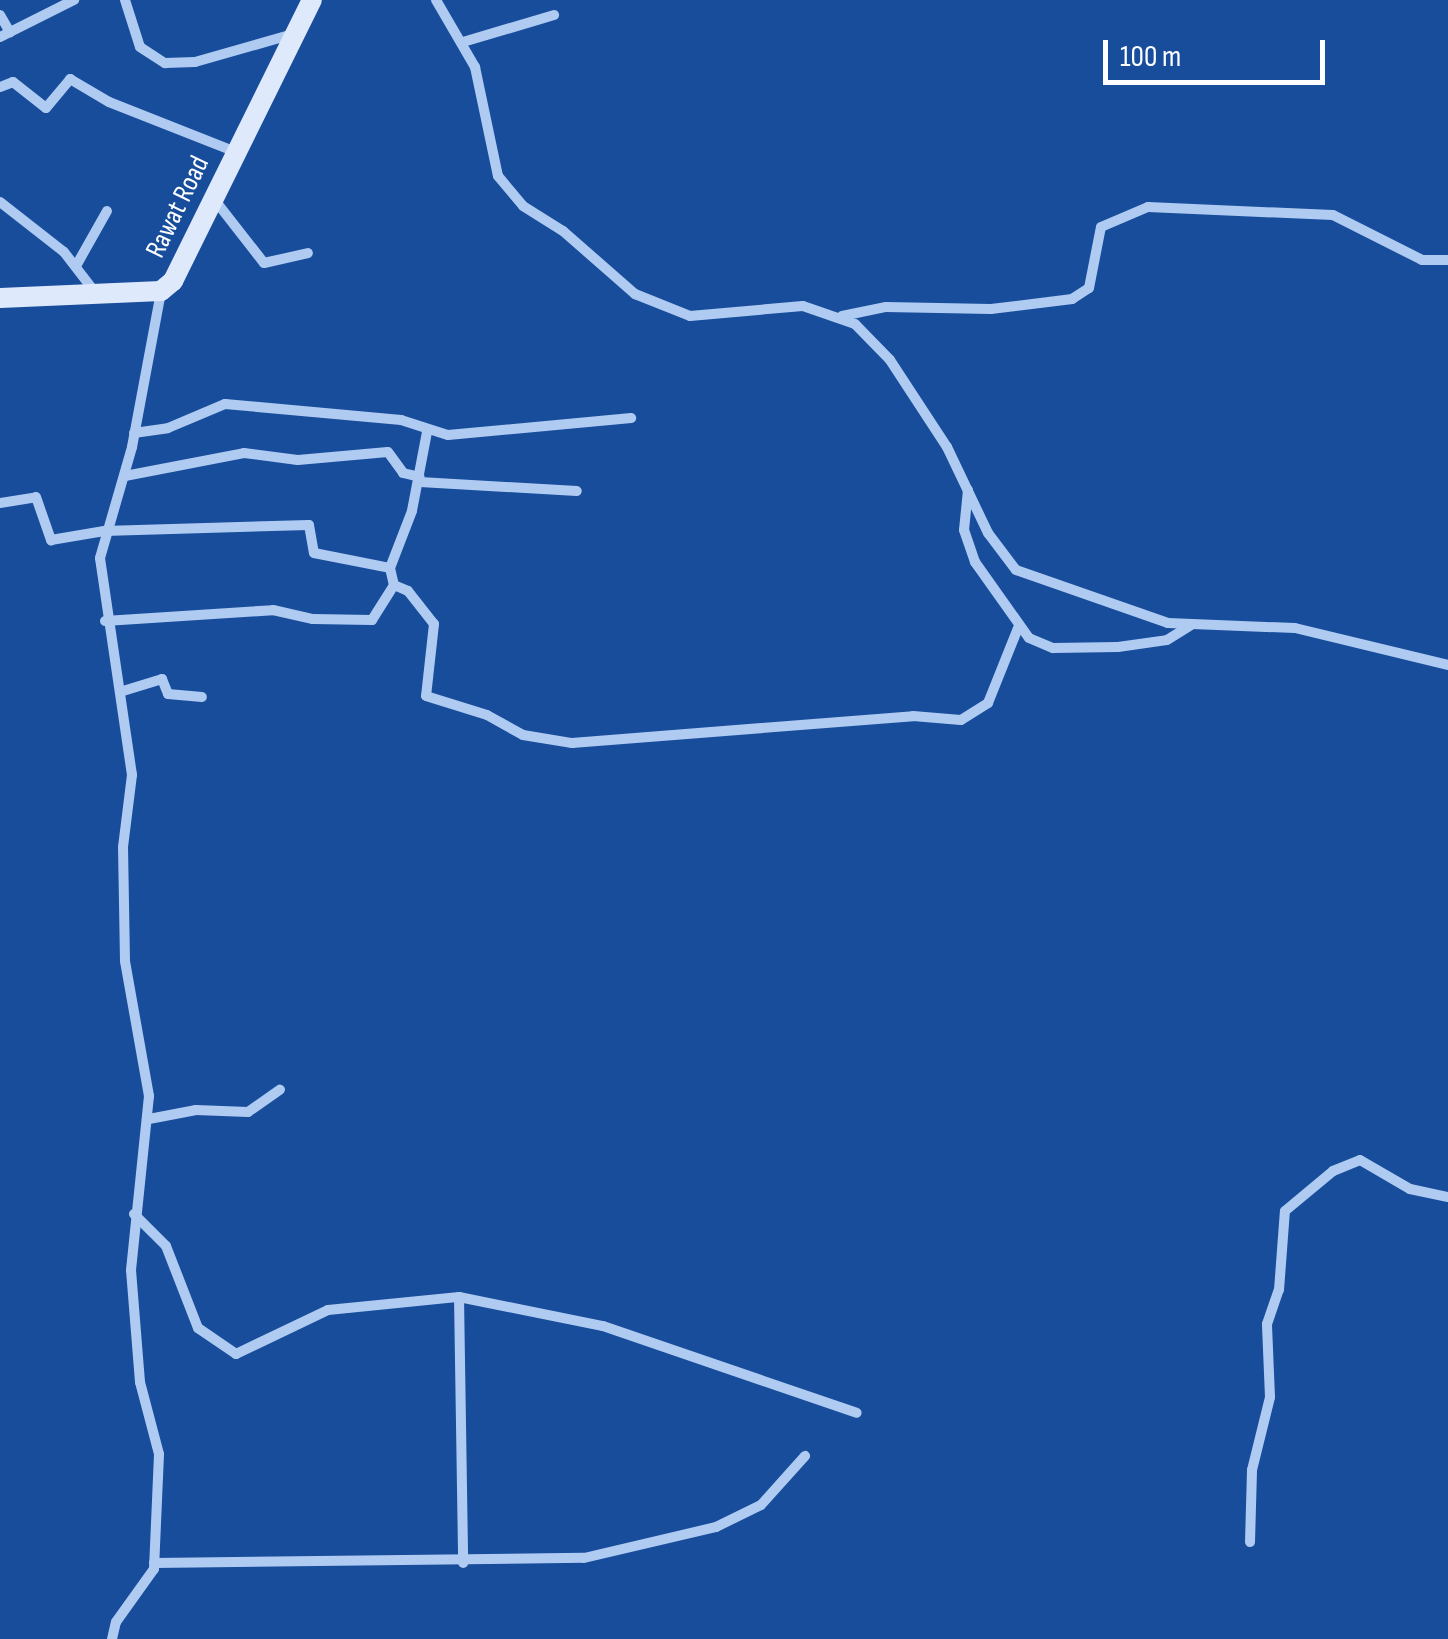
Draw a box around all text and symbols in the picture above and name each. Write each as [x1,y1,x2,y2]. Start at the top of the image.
scale bar [1108,20,1330,82]
text: 100 m [1120,39,1181,75]
street label: Rawat Road [139,151,217,263]

